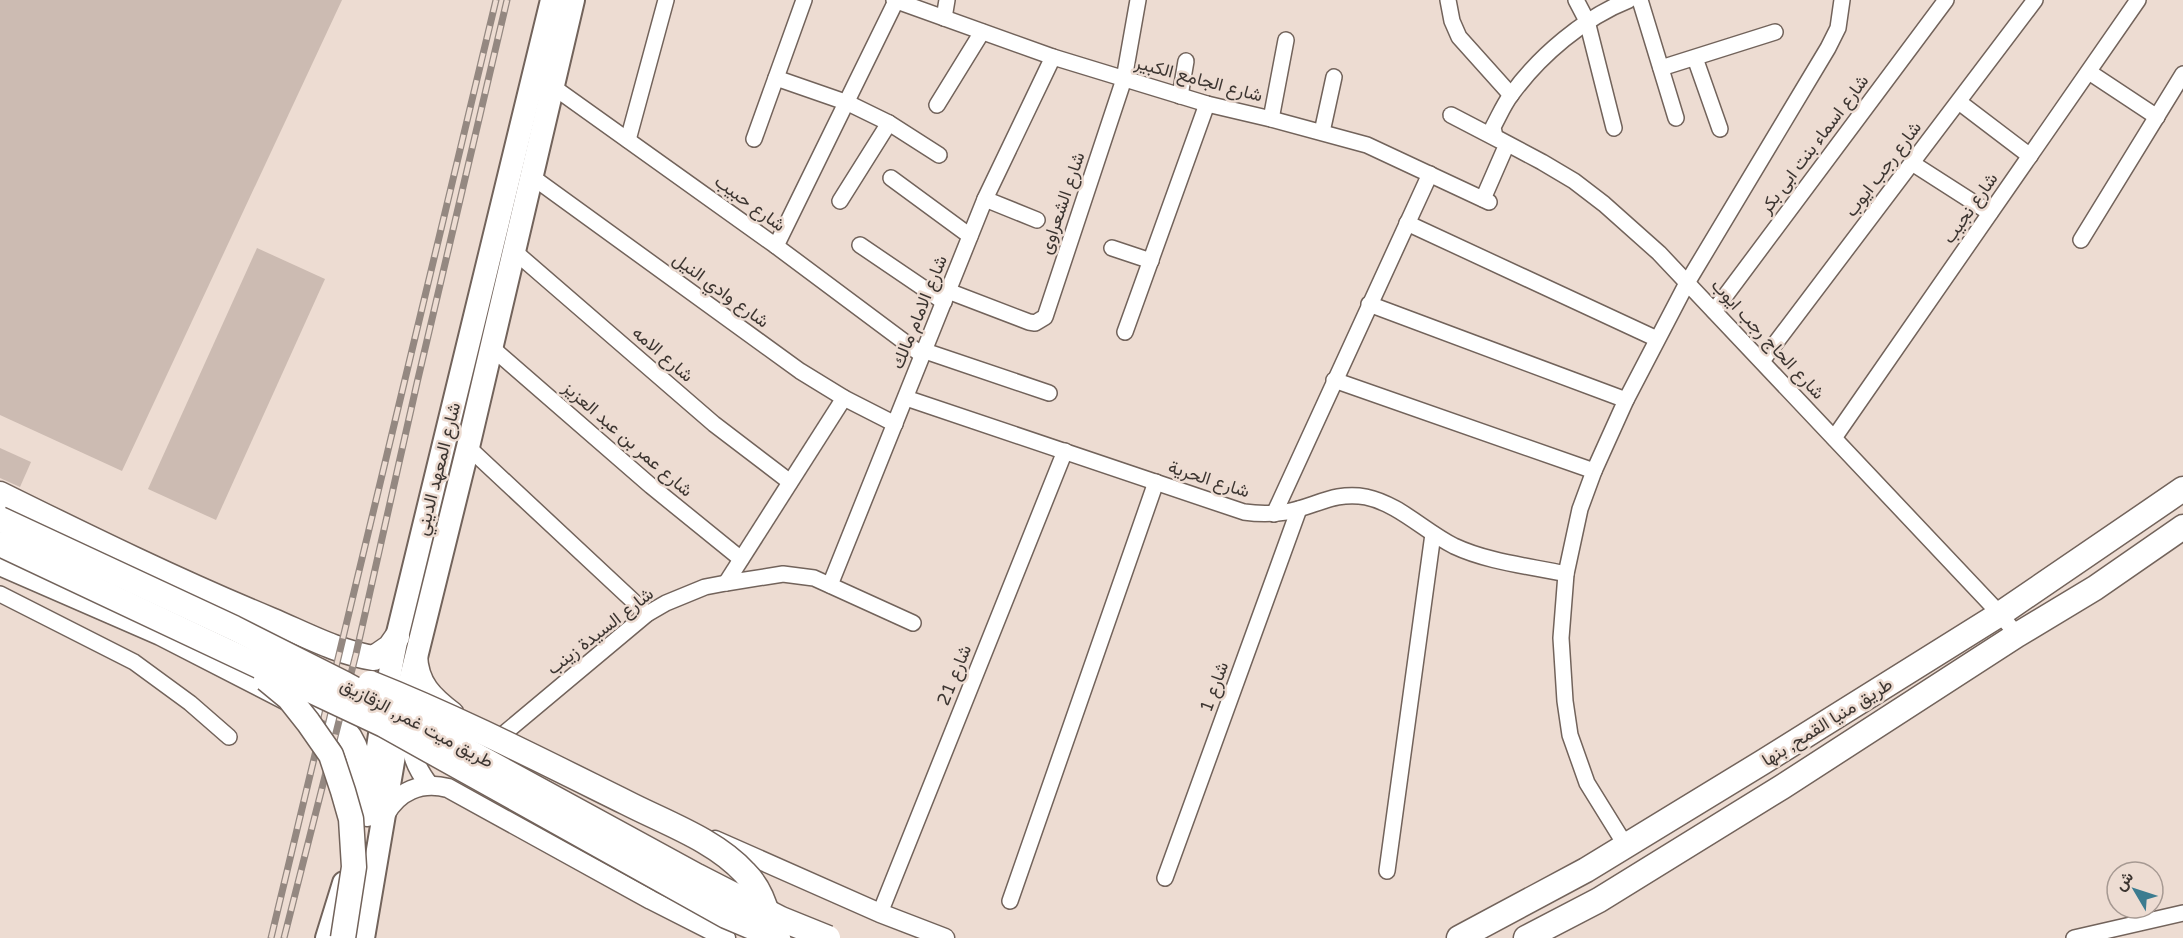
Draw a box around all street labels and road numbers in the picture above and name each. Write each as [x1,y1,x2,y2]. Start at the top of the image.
street label: شارع الجامع الكبير [1132,51,1265,108]
street label: شارع اسماء بنت ابى بكر [1754,70,1874,219]
street label: شارع رجب ايوب [1840,117,1927,222]
street label: شارع الشعراوى [1034,149,1091,257]
street label: شارع نجيب [1938,168,2003,248]
street label: شارع حبيب [710,170,790,237]
street label: شارع وادي النيل [666,248,773,336]
street label: شارع الامام مالك [886,252,953,373]
street label: شارع الحاج رجب ايوب [1706,274,1829,404]
street label: شارع الامه [627,321,698,387]
street label: شارع عمر بن عبد العزيز [557,376,697,502]
street label: شارع المعهد الديني [411,400,469,539]
street label: شارع الحرية [1165,455,1253,503]
street label: شارع السيدة زينب [542,583,658,680]
street label: شارع 21 [932,641,977,709]
street label: شارع 1 [1195,659,1234,716]
street label: طريق ميت غمر, الزقازيق [337,673,497,773]
street label: طريق منيا القمح, بنها [1758,673,1897,772]

